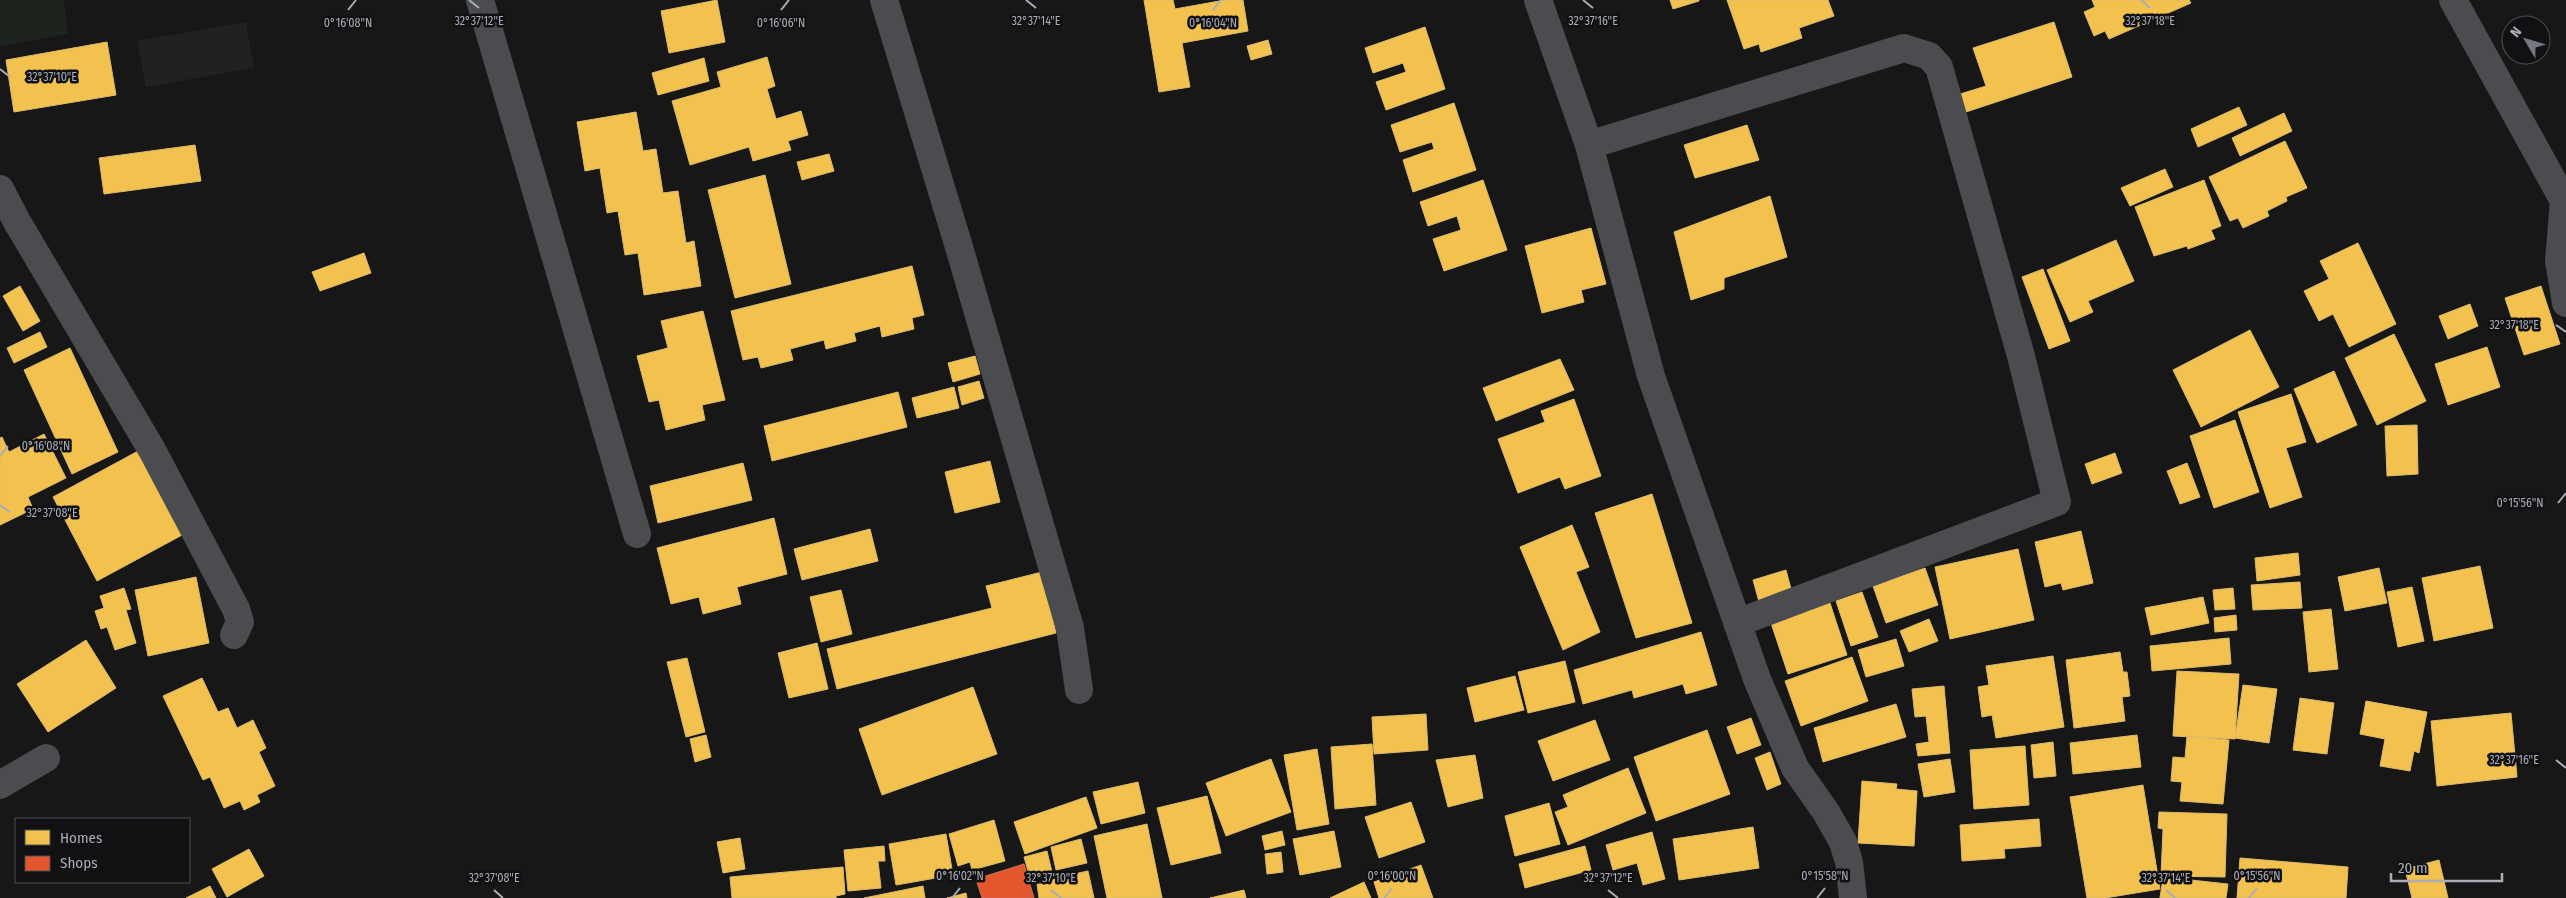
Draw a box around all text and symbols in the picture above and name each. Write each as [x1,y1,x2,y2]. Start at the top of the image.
text: 32°37'12"E [454,14,504,28]
text: 32°37'14"E [1011,14,1061,28]
text: 32°37'16"E [1568,14,1618,28]
text: 32°37'18"E [2125,14,2175,28]
north arrow [2501,15,2551,65]
text: 0°16'08"N [324,16,372,30]
text: 0°16'06"N [757,16,805,30]
text: 0°16'04"N [1189,16,1237,30]
text: N [2507,24,2525,41]
text: 32°37'10"E [27,70,77,84]
text: 32°37'18"E [2489,318,2539,332]
text: 0°16'08"N [22,439,70,453]
text: 0°15'56"N [2496,496,2544,510]
text: 32°37'08"E [26,506,78,520]
text: 32°37'16"E [2489,753,2539,767]
legend [15,818,190,883]
text: Homes [60,829,102,847]
scale bar [2391,850,2502,882]
text: Shops [60,854,98,872]
text: 20 m [2398,859,2428,877]
text: 0°16'02"N [936,869,984,883]
text: 0°16'00"N [1368,869,1416,883]
text: 0°15'58"N [1801,869,1849,883]
text: 0°15'56"N [2233,869,2281,883]
text: 32°37'08"E [468,871,520,885]
text: 32°37'10"E [1026,871,1076,885]
text: 32°37'12"E [1583,871,1633,885]
text: 32°37'14"E [2141,871,2191,885]

